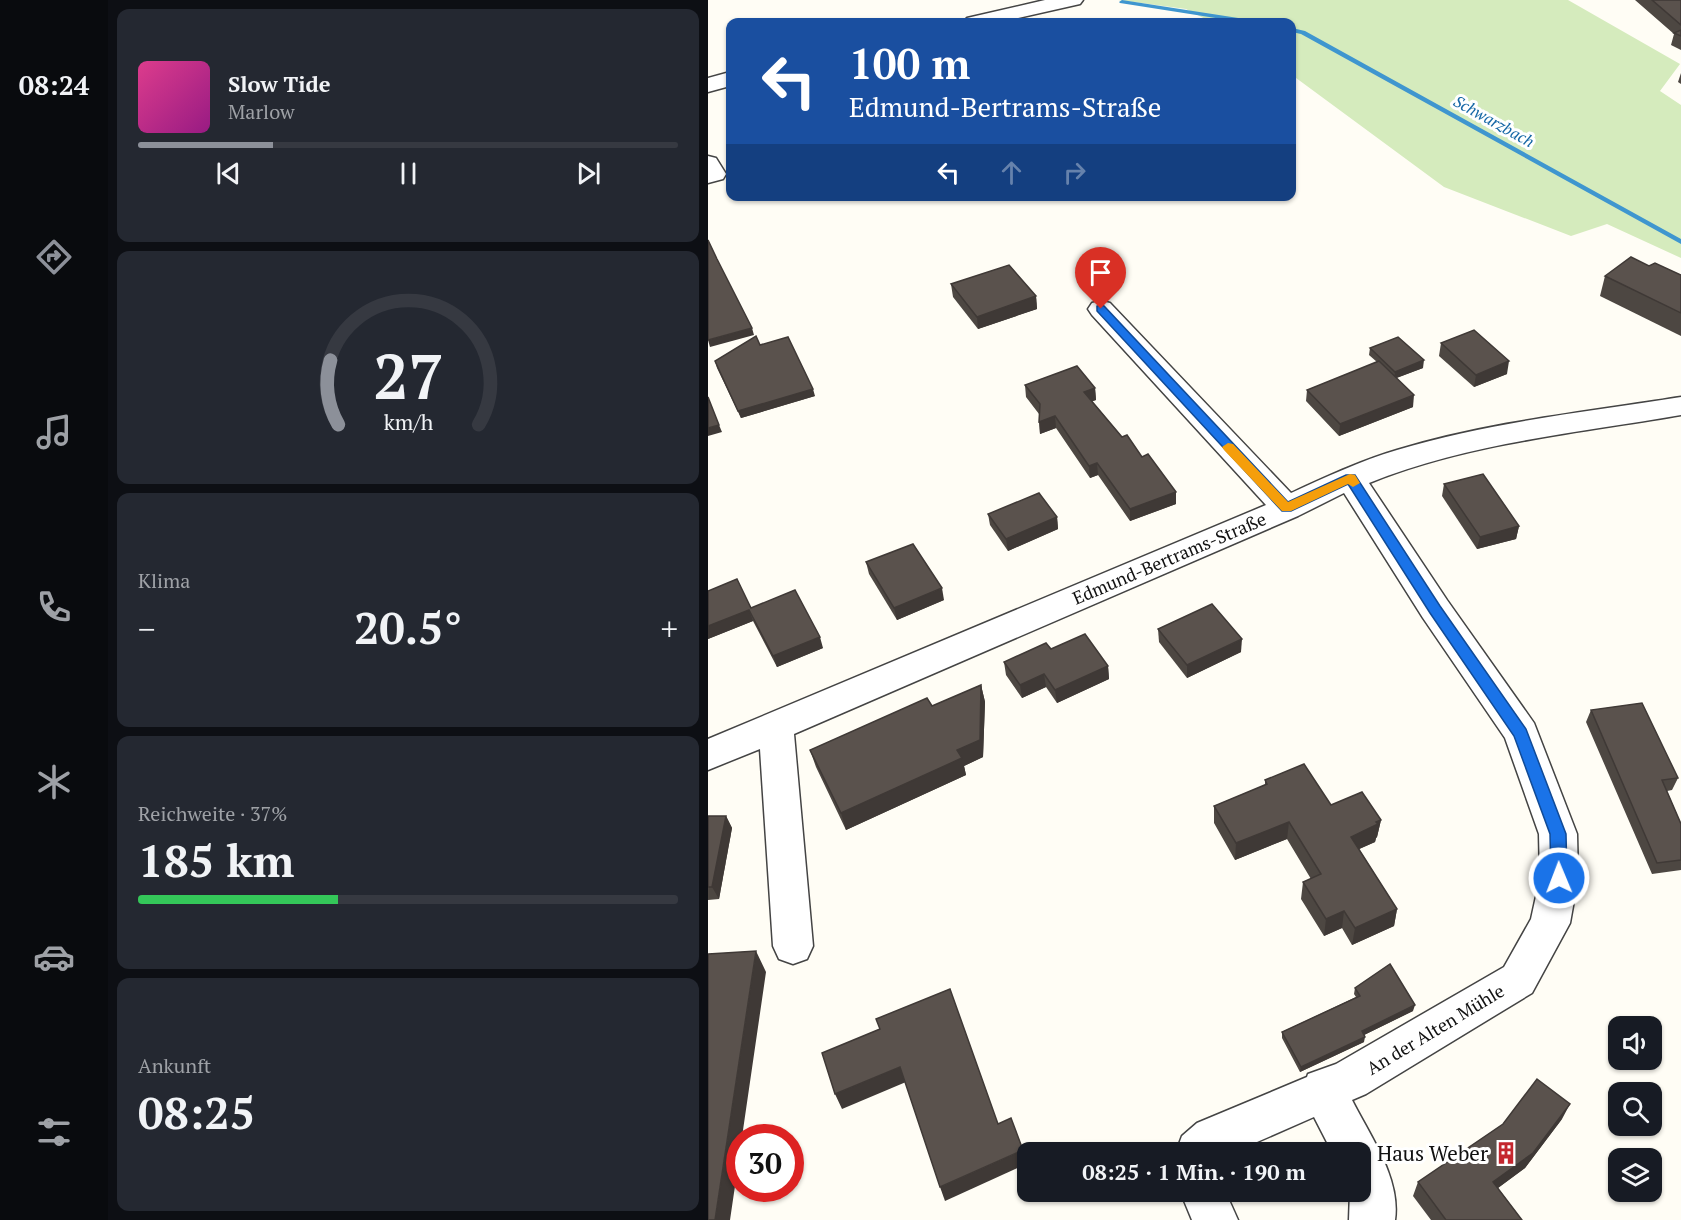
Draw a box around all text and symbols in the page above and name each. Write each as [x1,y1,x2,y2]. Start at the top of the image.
text: 100 m [849,35,970,91]
icon: left [750,42,828,120]
text: 08:24 [19,67,89,103]
text: Slow Tide [228,69,331,98]
text: Edmund-Bertrams-Straße [849,89,1161,125]
water label: Schwarzbach [1450,90,1538,152]
text: Marlow [228,98,295,125]
icon: left [932,156,965,189]
icon: ahead [995,156,1028,189]
icon: right [1058,156,1091,189]
icon: previous [212,157,245,190]
icon: pause [392,157,425,190]
icon: next [572,157,605,190]
icon: directions [33,236,75,278]
pin [1075,247,1126,309]
icon: arrive [1084,256,1117,289]
text: 27 [373,334,443,417]
text: km/h [383,408,433,436]
icon: music [33,411,75,453]
street label: Edmund-Bertrams-Straße [1068,506,1270,610]
text: Klima [138,567,190,594]
icon: phone [33,586,75,628]
text: 20.5° [354,597,462,657]
text: − [138,607,156,650]
text: + [660,607,678,650]
icon: climate [33,761,75,803]
text: Reichweite · 37% [138,800,287,827]
text: 185 km [138,830,294,890]
position arrow [1527,846,1591,910]
icon: car [33,936,75,978]
street label: An der Alten Mühle [1362,978,1508,1080]
map controls [1608,1016,1662,1202]
button: sound [1608,1016,1662,1070]
text: Ankunft [138,1052,211,1079]
text: 08:25 [138,1082,255,1142]
button: search [1608,1082,1662,1136]
icon: filters [33,1111,75,1153]
speed limit sign: 30 [726,1124,804,1202]
place label: Haus Weber [1377,1139,1488,1167]
building icon: Haus Weber [1493,1140,1519,1166]
button: layers [1608,1148,1662,1202]
text: 08:25 · 1 Min. · 190 m [1082,1157,1306,1186]

